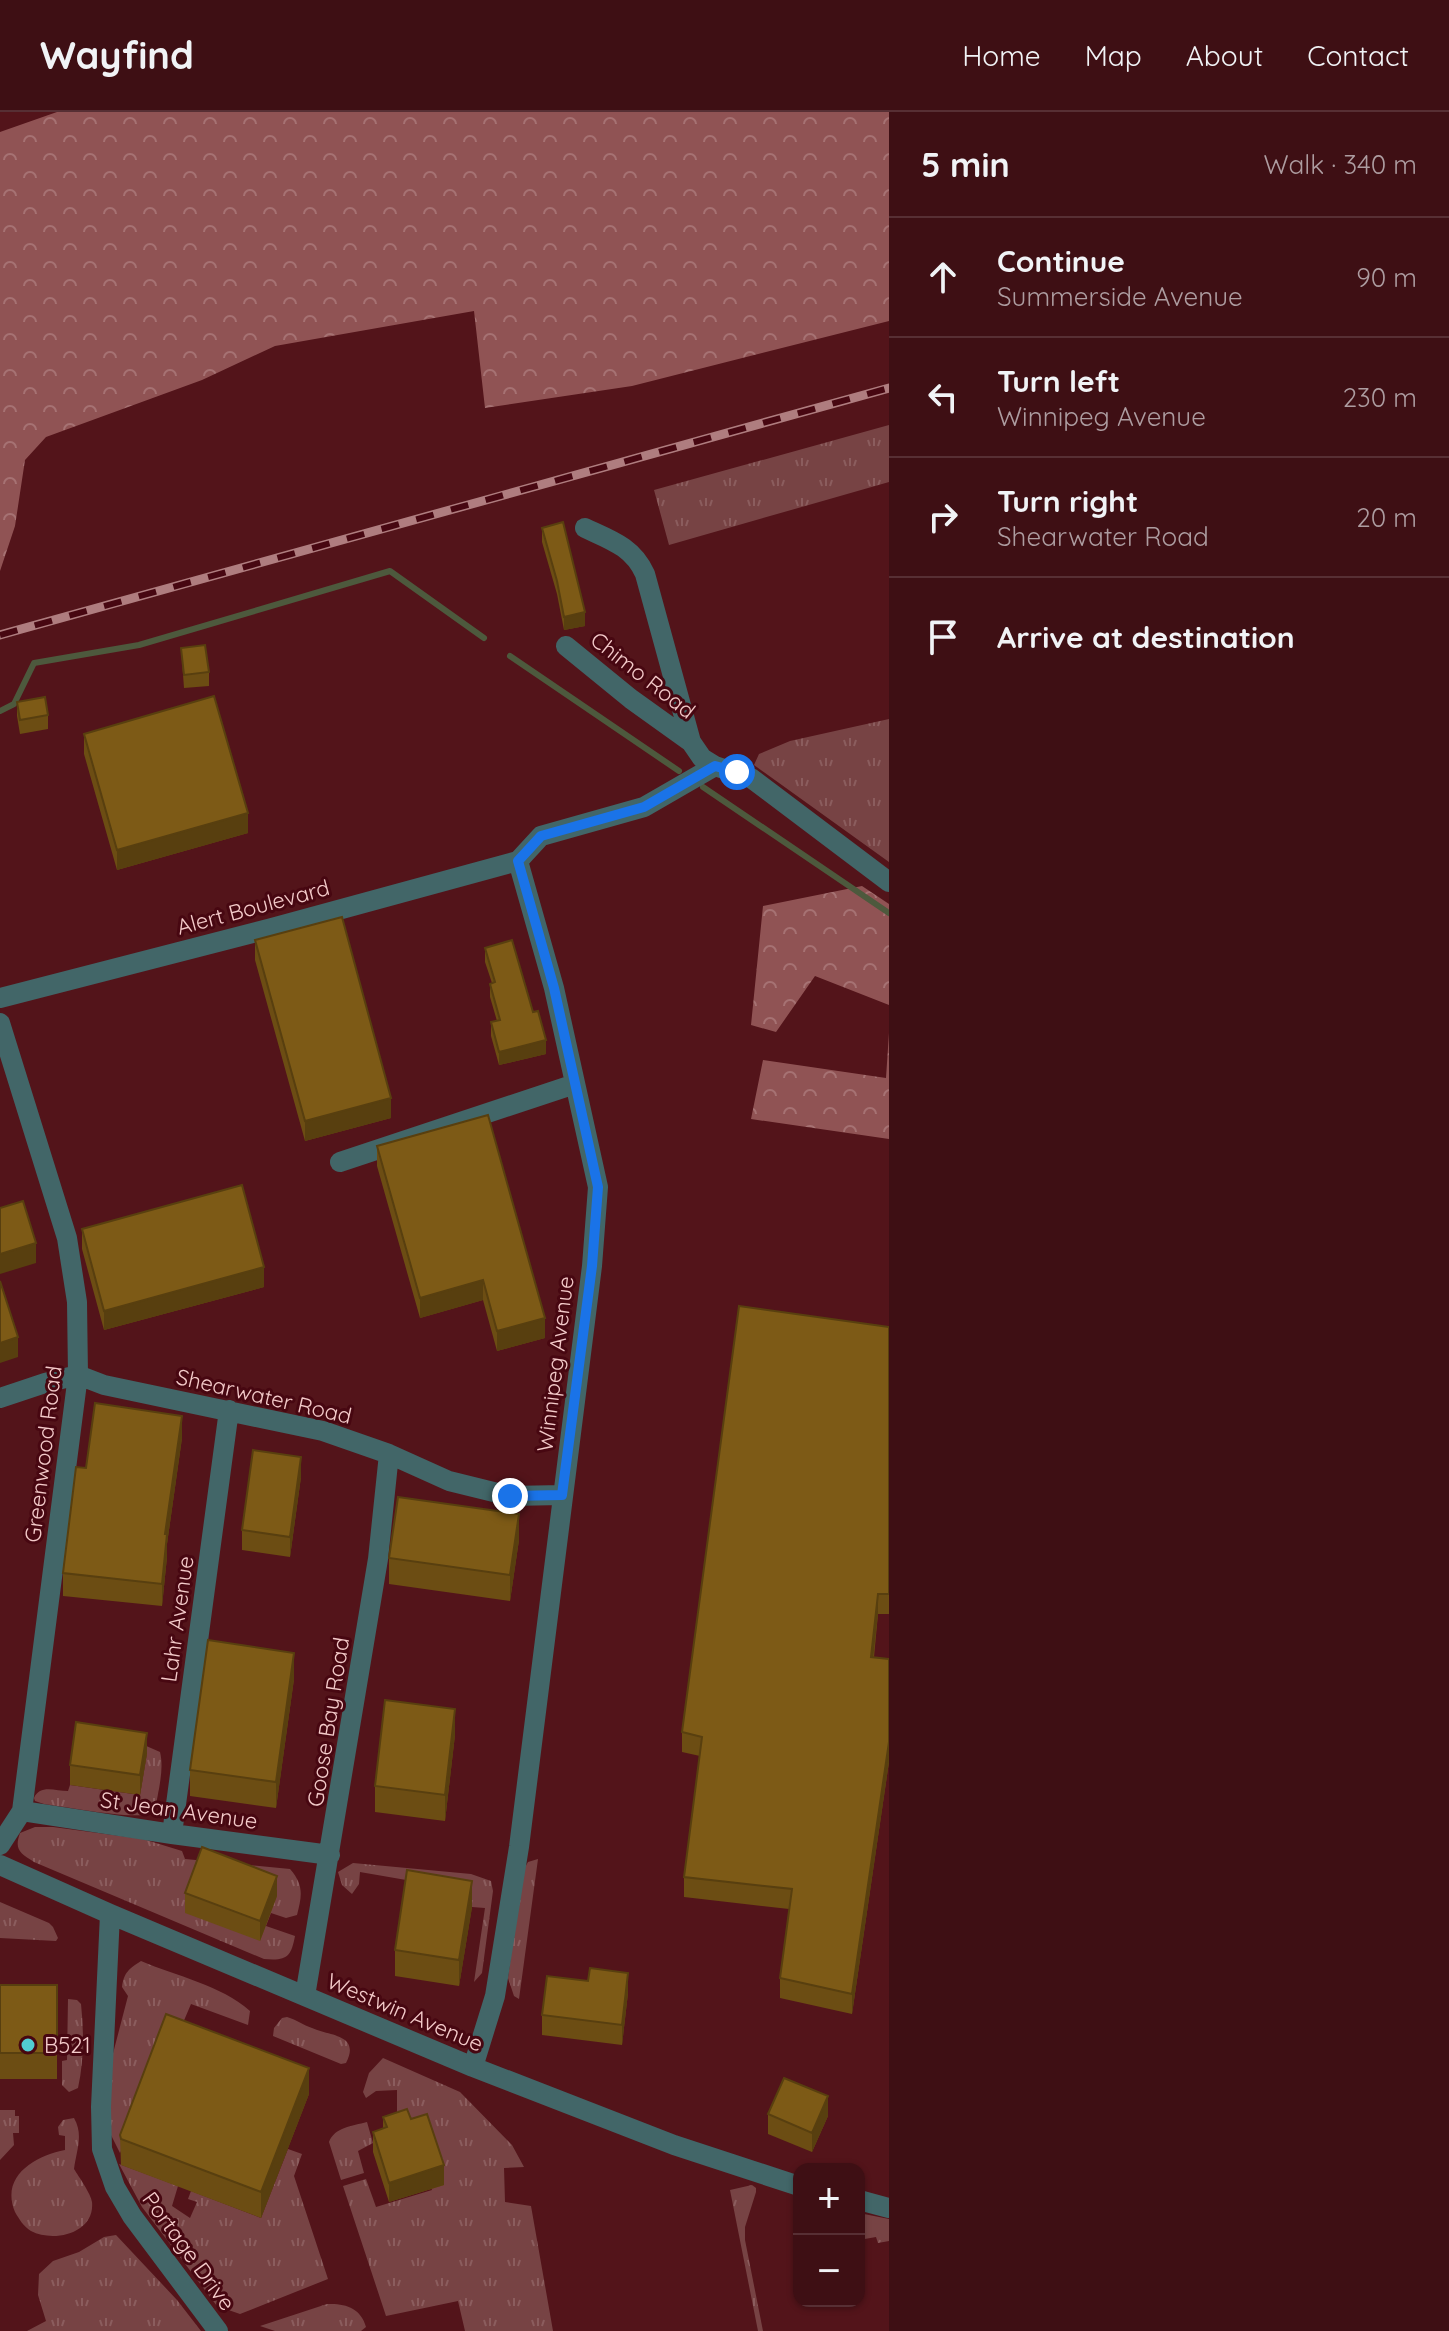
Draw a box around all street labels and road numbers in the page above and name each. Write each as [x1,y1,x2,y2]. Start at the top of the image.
street label: Chimo Road [585,625,701,725]
street label: Alert Boulevard [174,873,332,941]
street label: Winnipeg Avenue [530,1275,580,1453]
street label: Shearwater Road [174,1362,354,1430]
street label: Greenwood Road [18,1364,68,1544]
street label: Lahr Avenue [154,1554,200,1684]
street label: Goose Bay Road [301,1635,355,1809]
street label: St Jean Avenue [99,1785,259,1835]
street label: Westwin Avenue [323,1966,487,2058]
street label: Portage Drive [136,2186,242,2316]

